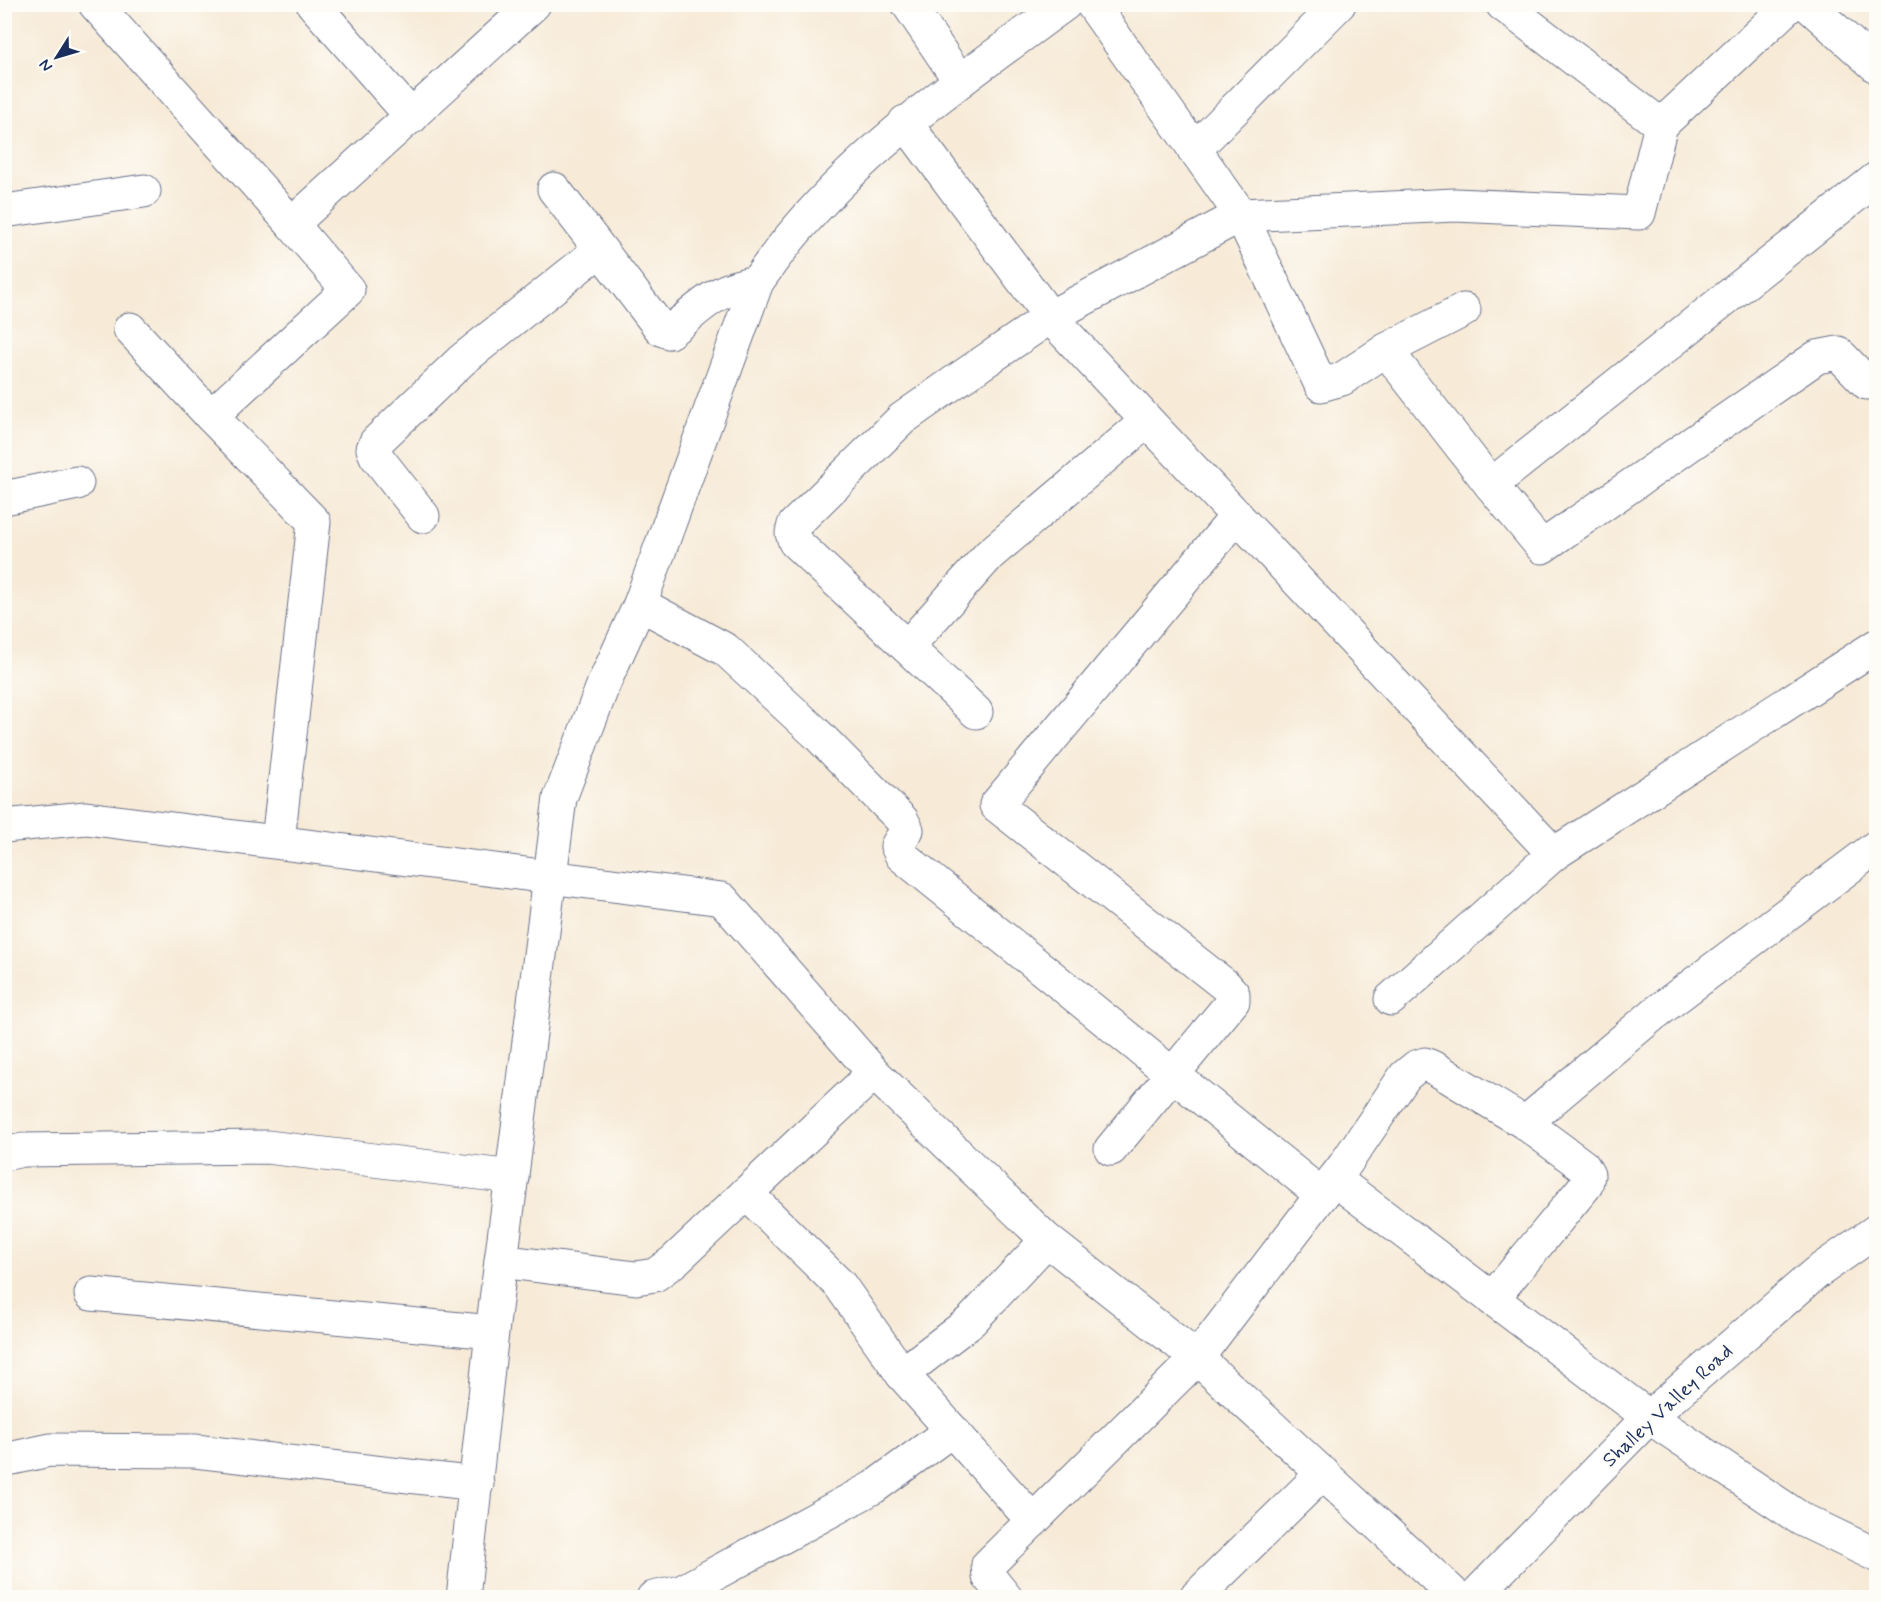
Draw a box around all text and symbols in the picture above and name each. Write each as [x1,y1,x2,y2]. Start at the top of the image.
north arrow [27,27,87,87]
text: N [35,55,58,76]
street label: Shalley Valley Road [1597,1338,1739,1474]

